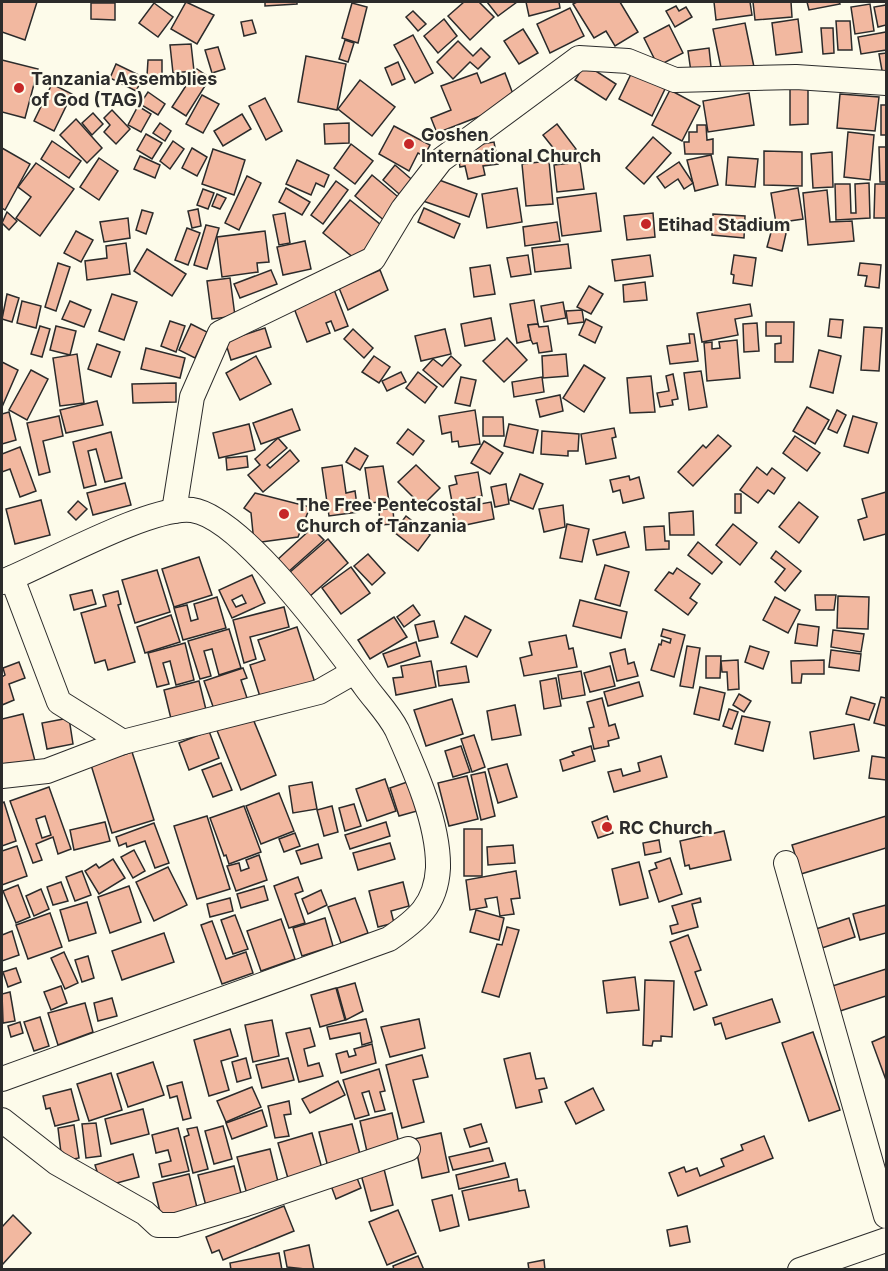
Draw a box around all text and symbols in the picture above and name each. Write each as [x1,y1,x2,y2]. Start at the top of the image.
place label: Tanzania Assemblies of God (TAG) [31,68,217,110]
marker: Tanzania Assemblies of God (TAG) [12,81,26,95]
place label: Goshen International Church [421,124,601,166]
marker: Goshen International Church [402,137,416,151]
place label: Etihad Stadium [658,214,790,235]
marker: Etihad Stadium [639,217,653,231]
place label: The Free Pentecostal Church of Tanzania [296,494,481,536]
marker: The Free Pentecostal Church of Tanzania [277,507,291,521]
place label: RC Church [619,817,713,838]
marker: RC Church [600,820,614,834]

